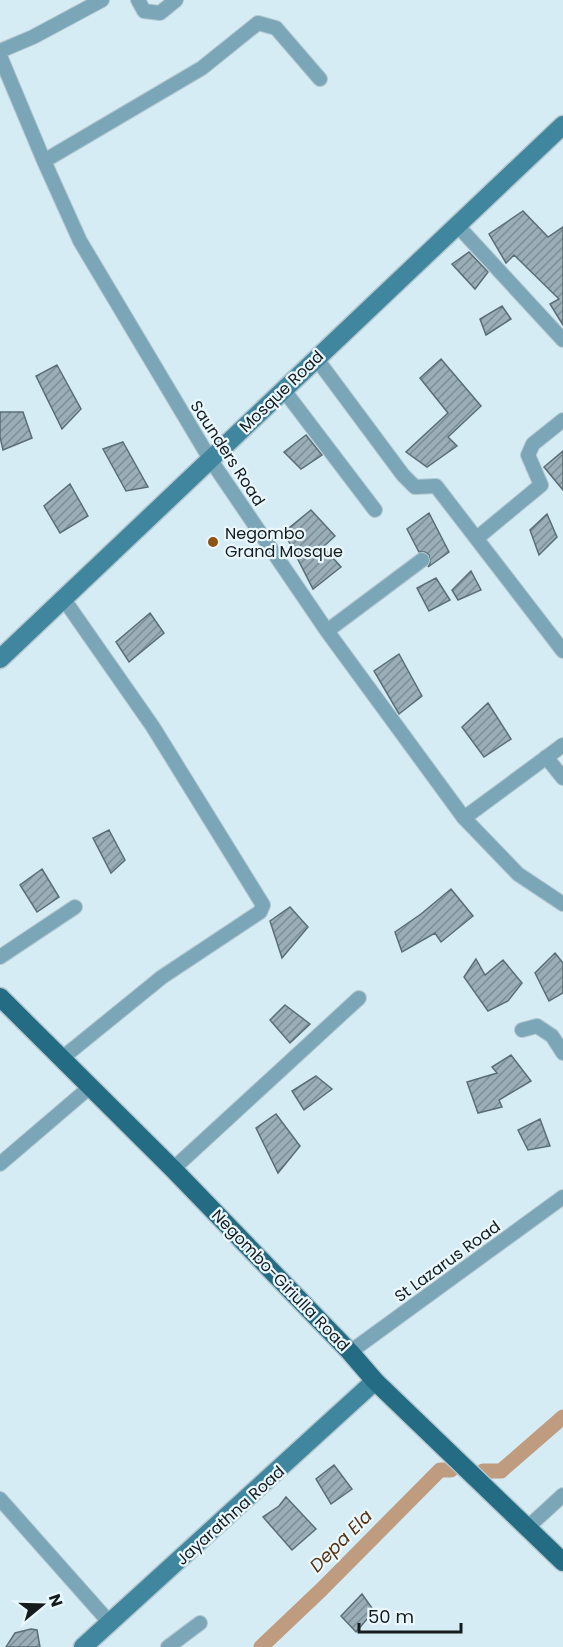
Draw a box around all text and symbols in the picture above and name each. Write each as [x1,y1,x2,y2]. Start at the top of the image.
street label: Mosque Road [234,345,329,438]
street label: Saunders Road [185,396,270,511]
place label: Negombo Grand Mosque [225,522,343,563]
marker: Negombo Grand Mosque [206,535,220,549]
street label: Negombo-Giriulla Road [206,1204,355,1357]
street label: St Lazarus Road [390,1215,505,1308]
street label: Jayarathna Road [171,1460,290,1570]
water label: Depa Ela [304,1504,378,1578]
north arrow [12,1575,72,1635]
text: N [43,1591,69,1610]
scale bar [359,1596,461,1634]
text: 50 m [368,1604,414,1629]

